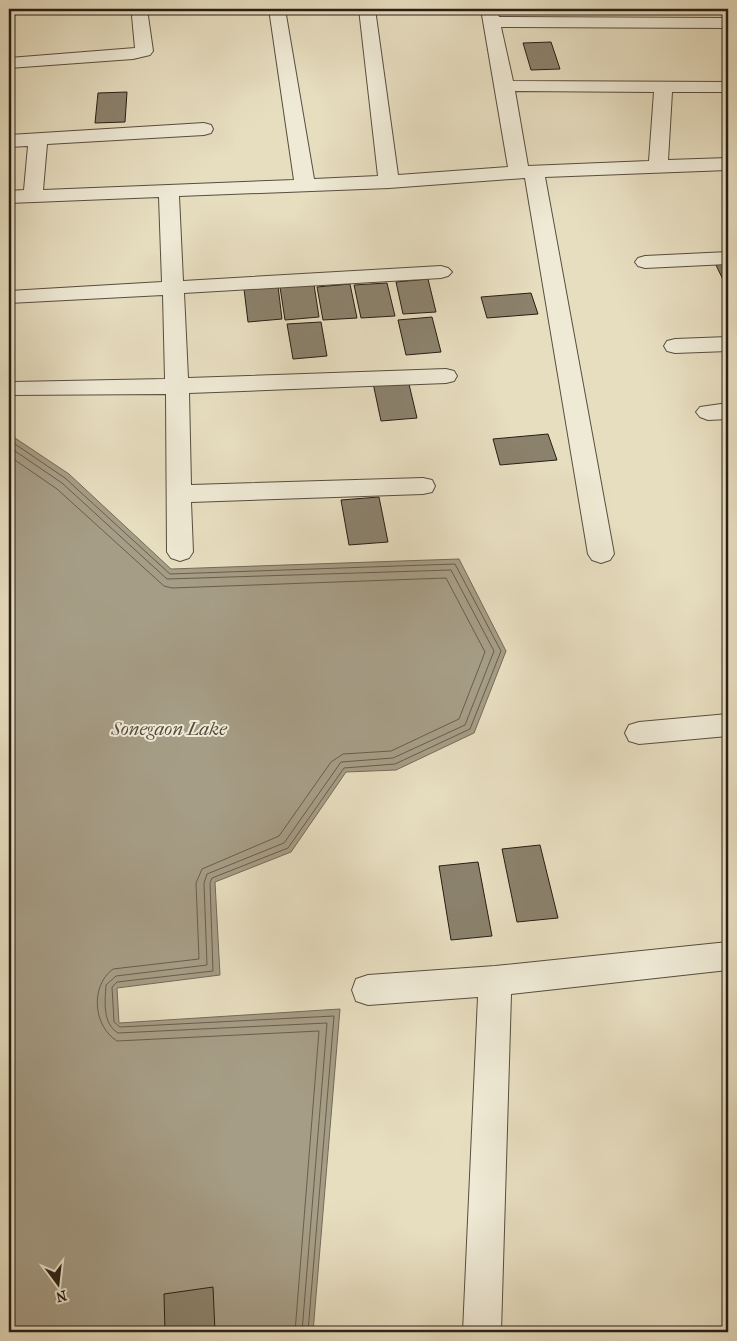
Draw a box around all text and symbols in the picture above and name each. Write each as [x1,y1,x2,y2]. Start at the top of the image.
water label: Sonegaon Lake [110,718,228,740]
north arrow [32,1258,82,1308]
text: N [54,1286,69,1306]

